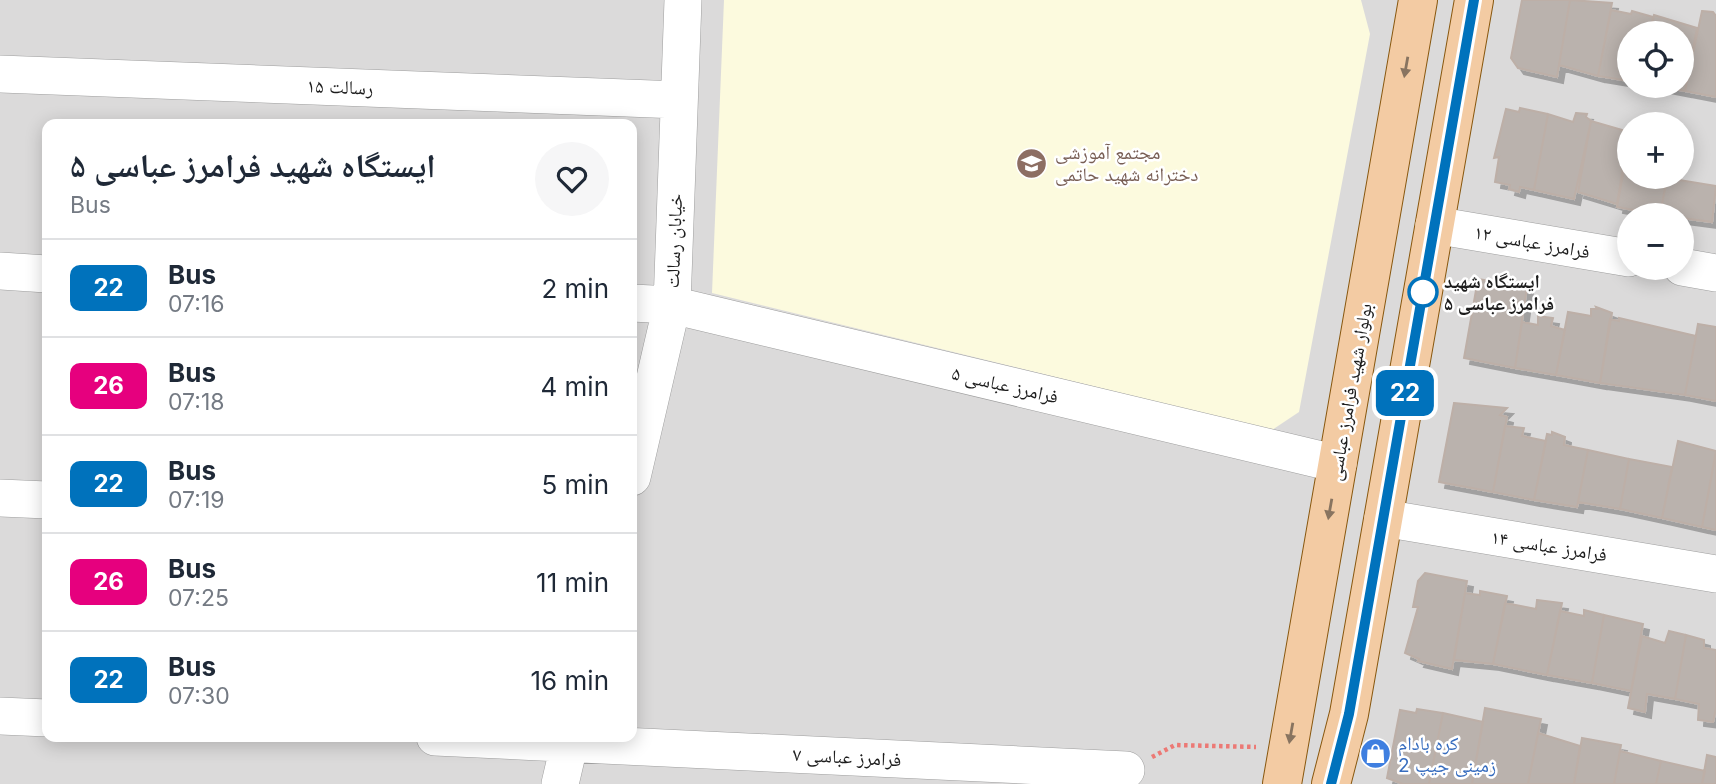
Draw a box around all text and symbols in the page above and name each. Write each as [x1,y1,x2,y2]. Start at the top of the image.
map controls [1617,21,1694,280]
button: locate [1617,21,1694,98]
one-way arrow [1400,56,1411,78]
street label: رسالت ۱۵ [306,74,374,100]
button: + [1617,112,1694,189]
place label: مجتمع آموزشی دخترانه شهید حاتمی [1055,141,1199,186]
button: heart [535,142,609,216]
text: ایستگاه شهید فرامرز عباسی ۵ [70,145,436,185]
school or university icon: مجتمع آموزشی دخترانه شهید حاتمی [1015,146,1049,180]
text: Bus [70,191,111,219]
street label: خیابان رسالت [661,193,687,289]
button: − [1617,203,1694,280]
street label: فرامرز عباسی ۱۲ [1472,221,1592,263]
text: Bus [168,259,216,290]
place label: ایستگاه شهید فرامرز عباسی ۵ [1444,270,1554,315]
text: 22 [93,273,124,302]
text: 2 min [541,273,609,304]
marker: ایستگاه شهید فرامرز عباسی ۵ [1408,277,1438,307]
text: 07:16 [168,290,225,318]
street label: بولوار شهید فرامرز عباسی [1323,301,1377,483]
text: Bus [168,357,216,388]
street label: فرامرز عباسی ۵ [950,362,1061,408]
line badge: 22 [1374,370,1436,416]
text: 26 [93,371,124,400]
text: 4 min [540,371,609,402]
text: 22 [1390,378,1420,407]
text: 07:18 [168,388,225,416]
text: Bus [168,455,216,486]
text: 22 [93,469,124,498]
text: 5 min [541,469,609,500]
text: 07:19 [168,486,225,514]
one-way arrow [1324,498,1335,520]
street label: فرامرز عباسی ۱۴ [1489,525,1609,567]
text: Bus [168,553,216,584]
text: 26 [93,567,124,596]
text: 11 min [536,567,609,598]
text: 07:25 [168,584,229,612]
text: Bus [168,651,216,682]
text: 22 [93,665,124,694]
text: 16 min [531,665,609,696]
text: 07:30 [168,682,230,710]
one-way arrow [1285,722,1296,744]
place label: کره بادام زمینی جیپ 2 [1398,732,1496,777]
shop icon: کره بادام زمینی جیپ 2 [1358,737,1392,771]
street label: فرامرز عباسی ۷ [792,743,902,771]

